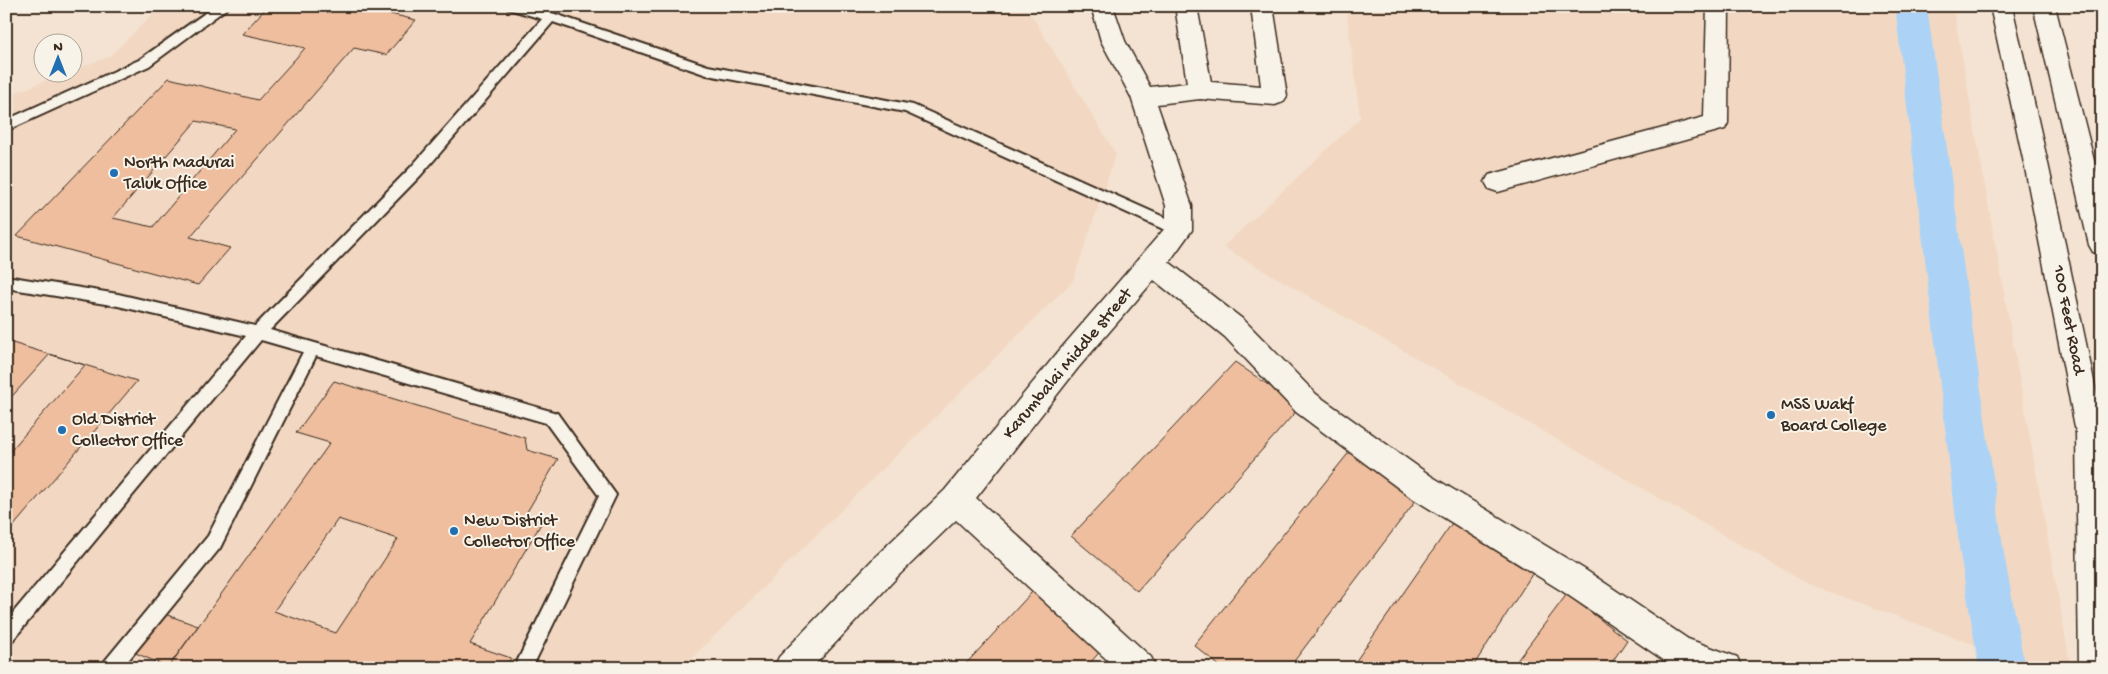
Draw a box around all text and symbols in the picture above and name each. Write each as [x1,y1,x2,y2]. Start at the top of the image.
north arrow [32,32,82,82]
text: N [53,39,63,56]
place label: North Madurai Taluk Office [123,153,235,195]
marker: North Madurai Taluk Office [108,167,120,179]
street label: 100 Feet Road [2047,263,2089,378]
street label: Karumbalai Middle street [999,283,1138,444]
place label: MSS Wakf Board College [1780,395,1887,437]
marker: MSS Wakf Board College [1765,409,1777,421]
place label: Old District Collector Office [72,410,184,452]
marker: Old District Collector Office [56,424,68,436]
place label: New District Collector Office [464,511,576,553]
marker: New District Collector Office [448,525,460,537]

